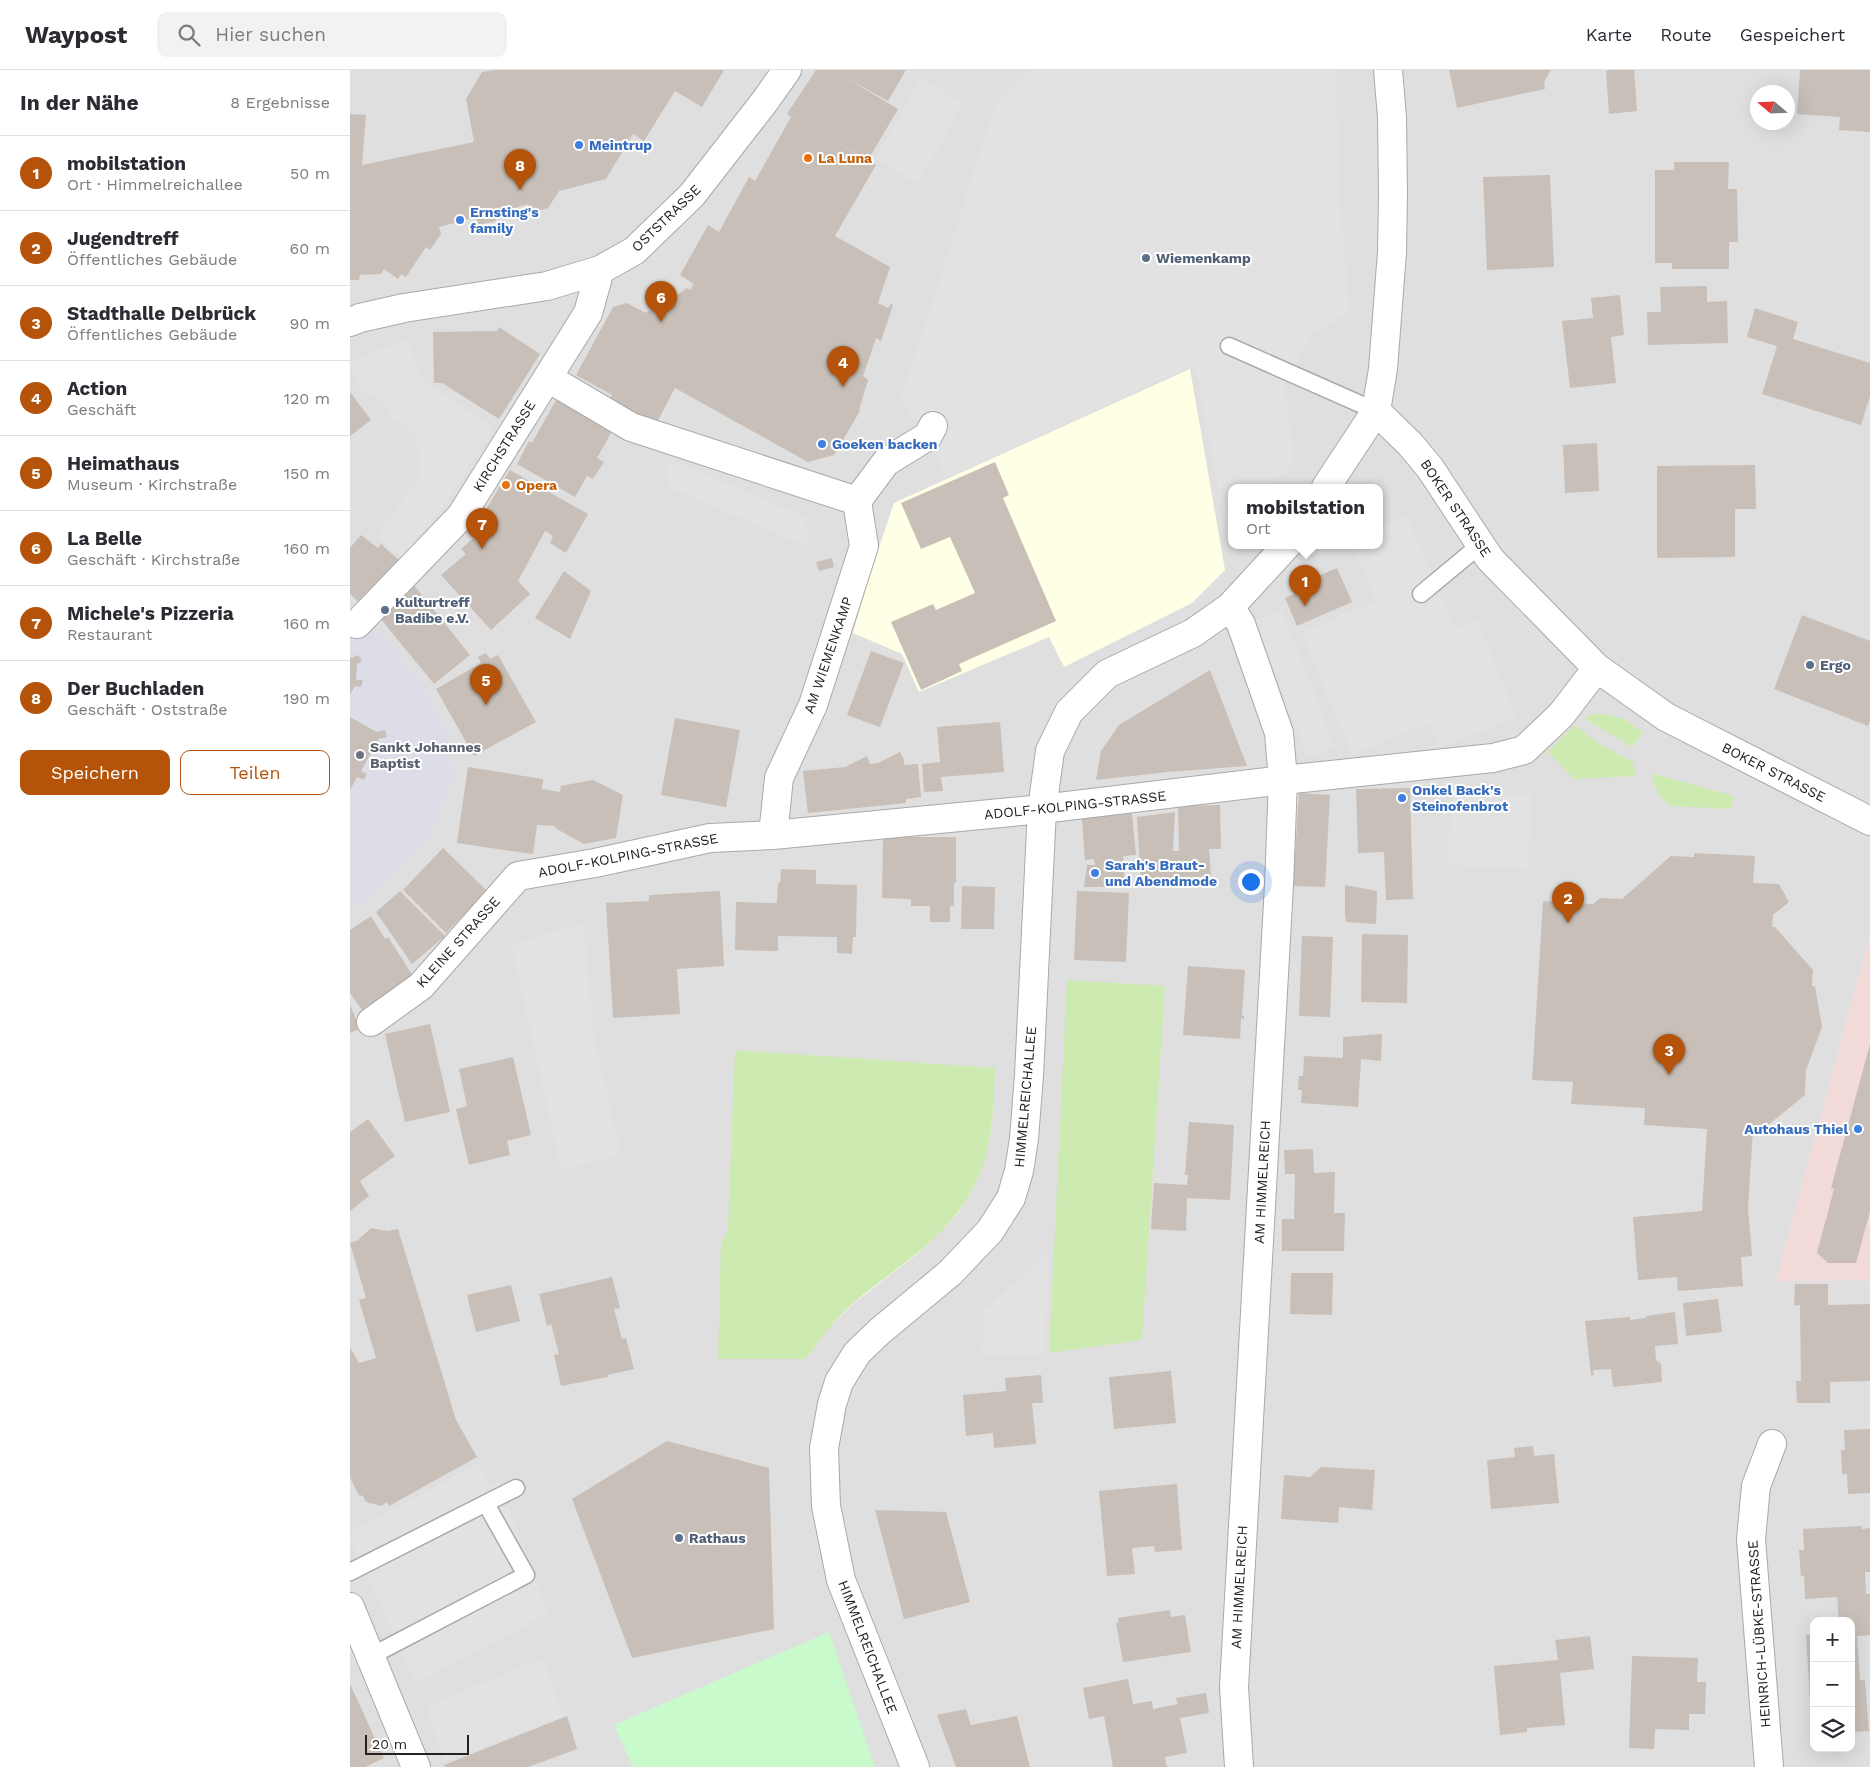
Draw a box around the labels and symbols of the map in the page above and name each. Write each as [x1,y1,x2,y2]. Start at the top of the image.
north arrow [1750,85,1795,130]
place label: Meintrup [589,137,652,153]
marker: Meintrup [573,139,585,151]
pin: 8 [504,149,536,190]
place label: La Luna [818,150,873,166]
marker: La Luna [802,152,814,164]
street label: OSTSTRASSE [628,181,704,255]
place label: Ernsting's family [470,204,539,236]
marker: Ernsting's family [454,214,466,226]
place label: Wiemenkamp [1156,250,1251,266]
marker: Wiemenkamp [1140,252,1152,264]
pin: 6 [645,281,677,322]
pin: 4 [827,346,859,387]
street label: KIRCHSTRASSE [469,397,539,495]
place label: Goeken backen [832,436,938,452]
marker: Goeken backen [816,438,828,450]
street label: BOKER STRASSE [1417,456,1495,560]
place label: Opera [516,477,558,493]
marker: Opera [500,479,512,491]
pin: 7 [466,508,498,549]
pin: 1 [1289,565,1321,606]
place label: Kulturtreff Badibe e.V. [395,594,470,626]
street label: AM WIEMENKAMP [801,595,855,715]
marker: Kulturtreff Badibe e.V. [379,604,391,616]
place label: Ergo [1820,657,1851,673]
marker: Ergo [1804,659,1816,671]
pin: 5 [470,664,502,705]
place label: Sankt Johannes Baptist [370,739,482,771]
street label: BOKER STRASSE [1720,739,1829,805]
marker: Sankt Johannes Baptist [354,749,366,761]
place label: Onkel Back's Steinofenbrot [1412,782,1508,814]
street label: ADOLF-KOLPING-STRASSE [983,787,1167,823]
marker: Onkel Back's Steinofenbrot [1396,792,1408,804]
street label: ADOLF-KOLPING-STRASSE [537,830,719,880]
place label: Sarah's Braut- und Abendmode [1105,857,1217,889]
marker: Sarah's Braut- und Abendmode [1089,867,1101,879]
your location [1238,869,1264,895]
pin: 2 [1552,882,1584,923]
street label: KLEINE STRASSE [413,893,503,991]
street label: HIMMELREICHALLEE [1011,1026,1039,1168]
pin: 3 [1653,1034,1685,1075]
street label: AM HIMMELREICH [1251,1120,1273,1244]
place label: Autohaus Thiel [1744,1121,1848,1137]
marker: Autohaus Thiel [1852,1123,1864,1135]
street label: AM HIMMELREICH [1228,1525,1250,1649]
place label: Rathaus [689,1530,746,1546]
marker: Rathaus [673,1532,685,1544]
street label: HEINRICH-LÜBKE-STRASSE [1744,1540,1774,1728]
street label: HIMMELREICHALLEE [835,1578,901,1716]
scale bar [365,1732,469,1755]

